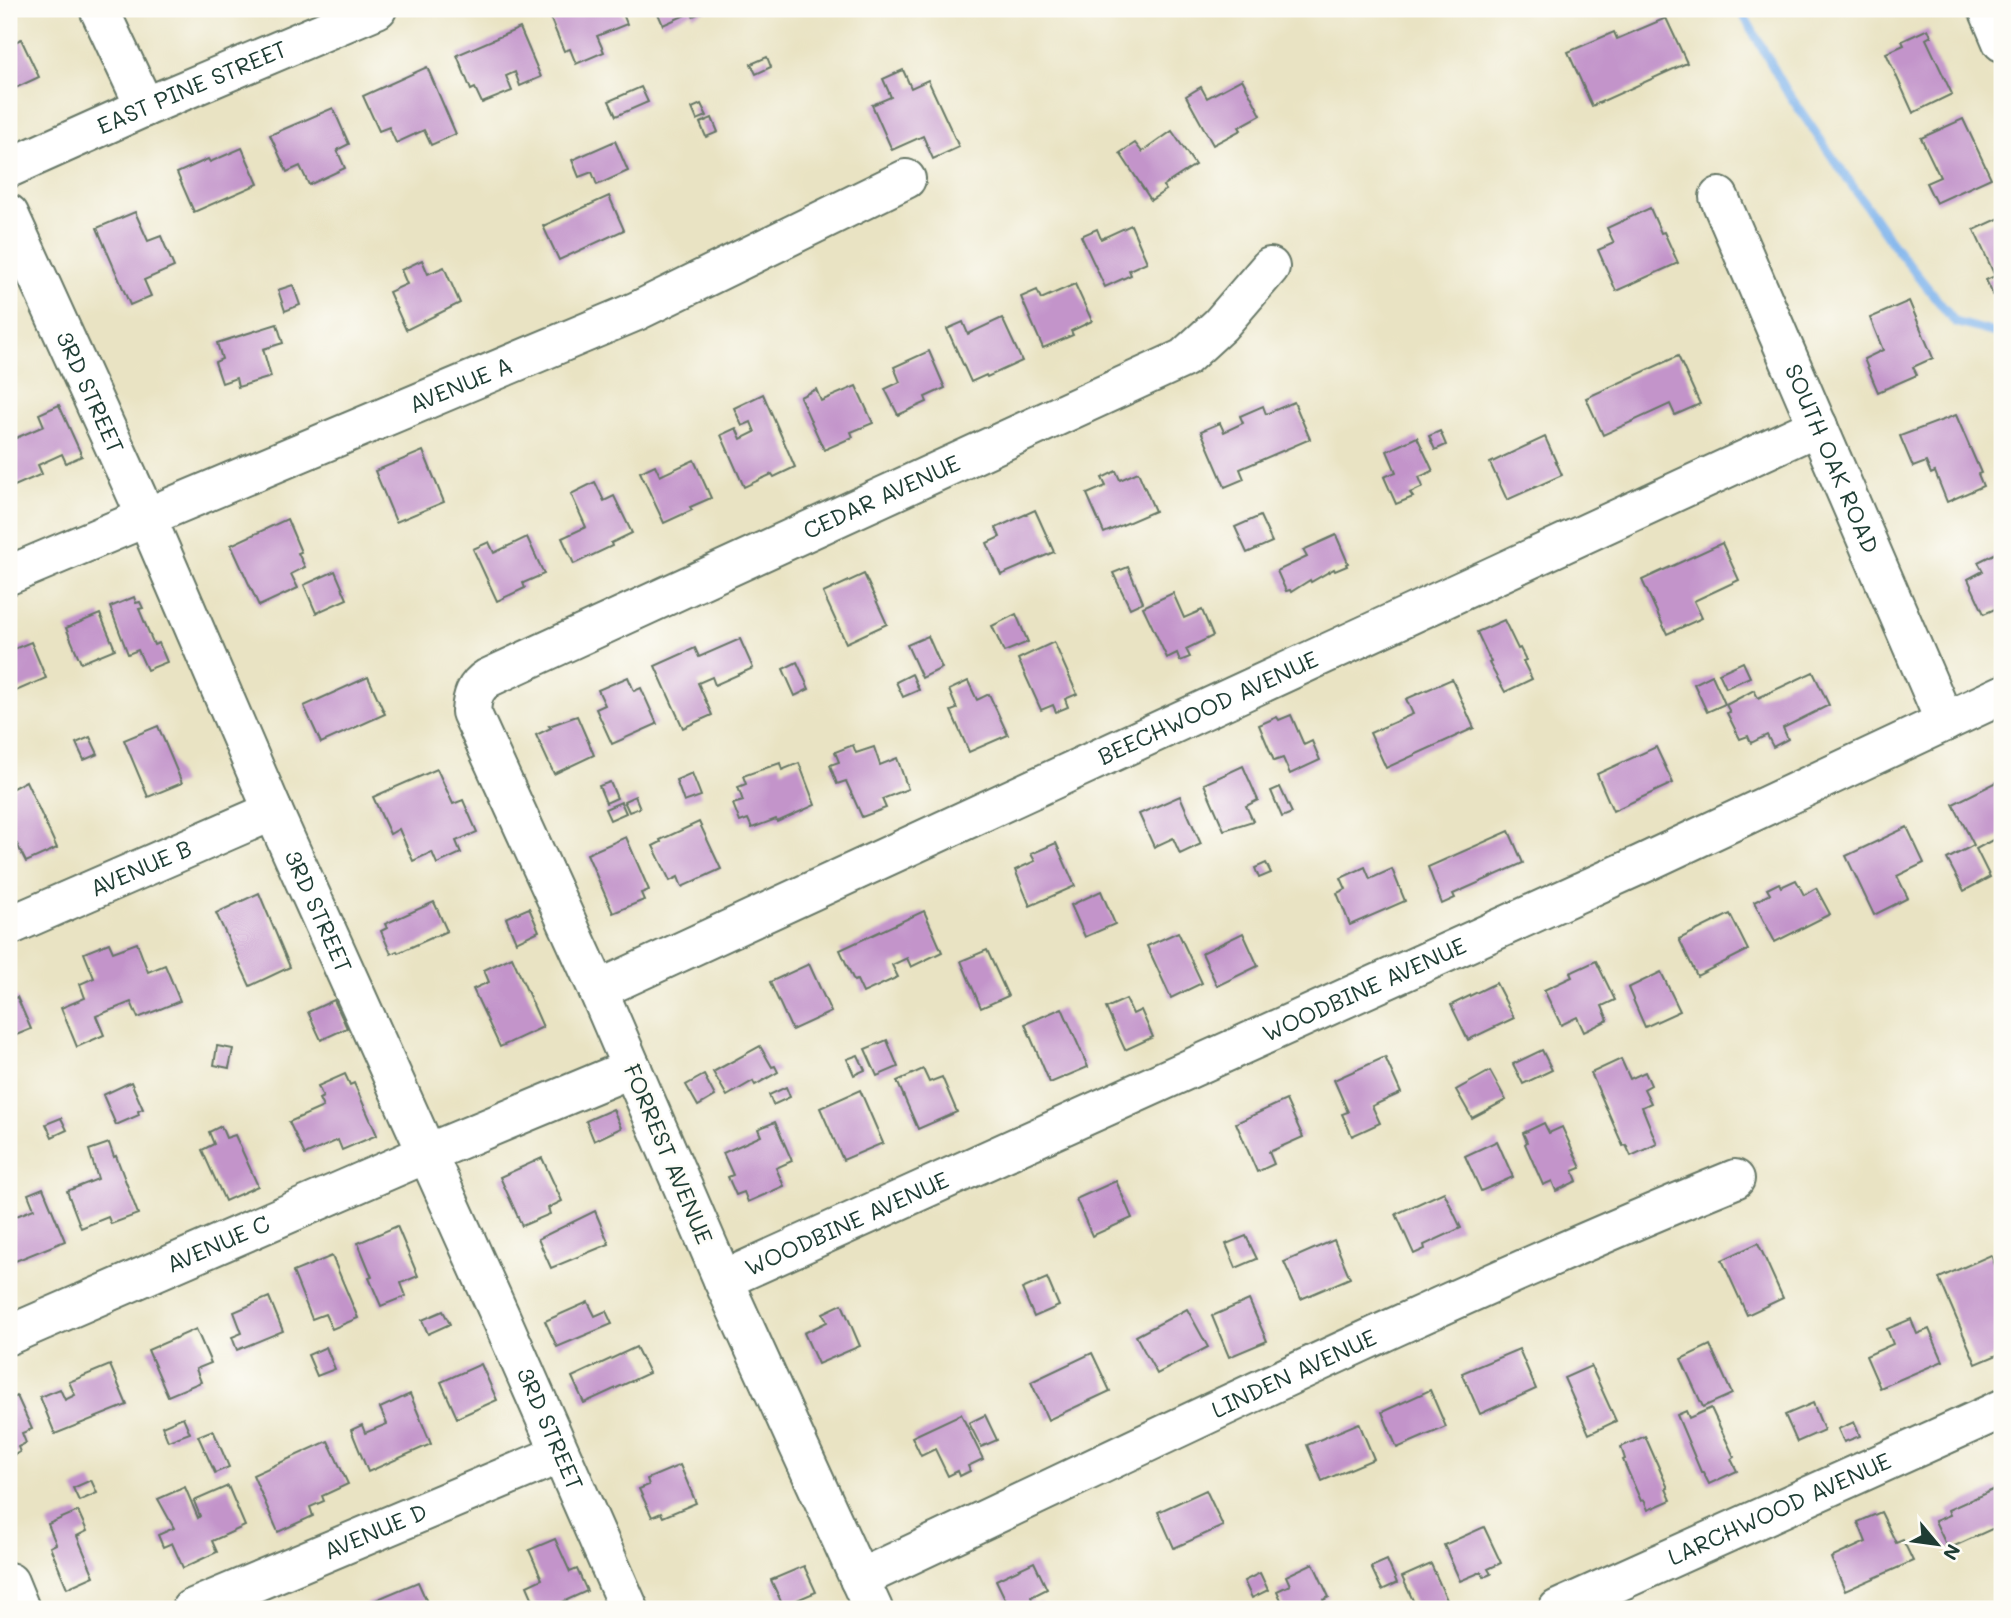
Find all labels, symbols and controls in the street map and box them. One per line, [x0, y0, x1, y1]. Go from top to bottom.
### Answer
street label: EAST PINE STREET [92, 33, 291, 141]
street label: 3RD STREET [50, 326, 132, 458]
street label: AVENUE A [404, 349, 516, 419]
street label: SOUTH OAK ROAD [1779, 359, 1887, 558]
street label: CEDAR AVENUE [798, 447, 964, 545]
street label: BEECHWOOD AVENUE [1093, 643, 1322, 771]
street label: AVENUE B [85, 832, 196, 903]
street label: 3RD STREET [279, 845, 360, 977]
street label: WOODBINE AVENUE [1257, 930, 1470, 1048]
street label: FORREST AVENUE [617, 1059, 720, 1248]
street label: WOODBINE AVENUE [740, 1164, 953, 1282]
street label: AVENUE C [161, 1208, 274, 1279]
street label: LINDEN AVENUE [1206, 1322, 1381, 1424]
street label: 3RD STREET [511, 1363, 591, 1495]
street label: LARCHWOOD AVENUE [1663, 1445, 1895, 1572]
street label: AVENUE D [319, 1496, 431, 1566]
north arrow [1902, 1510, 1972, 1580]
text: N [1938, 1540, 1967, 1565]

